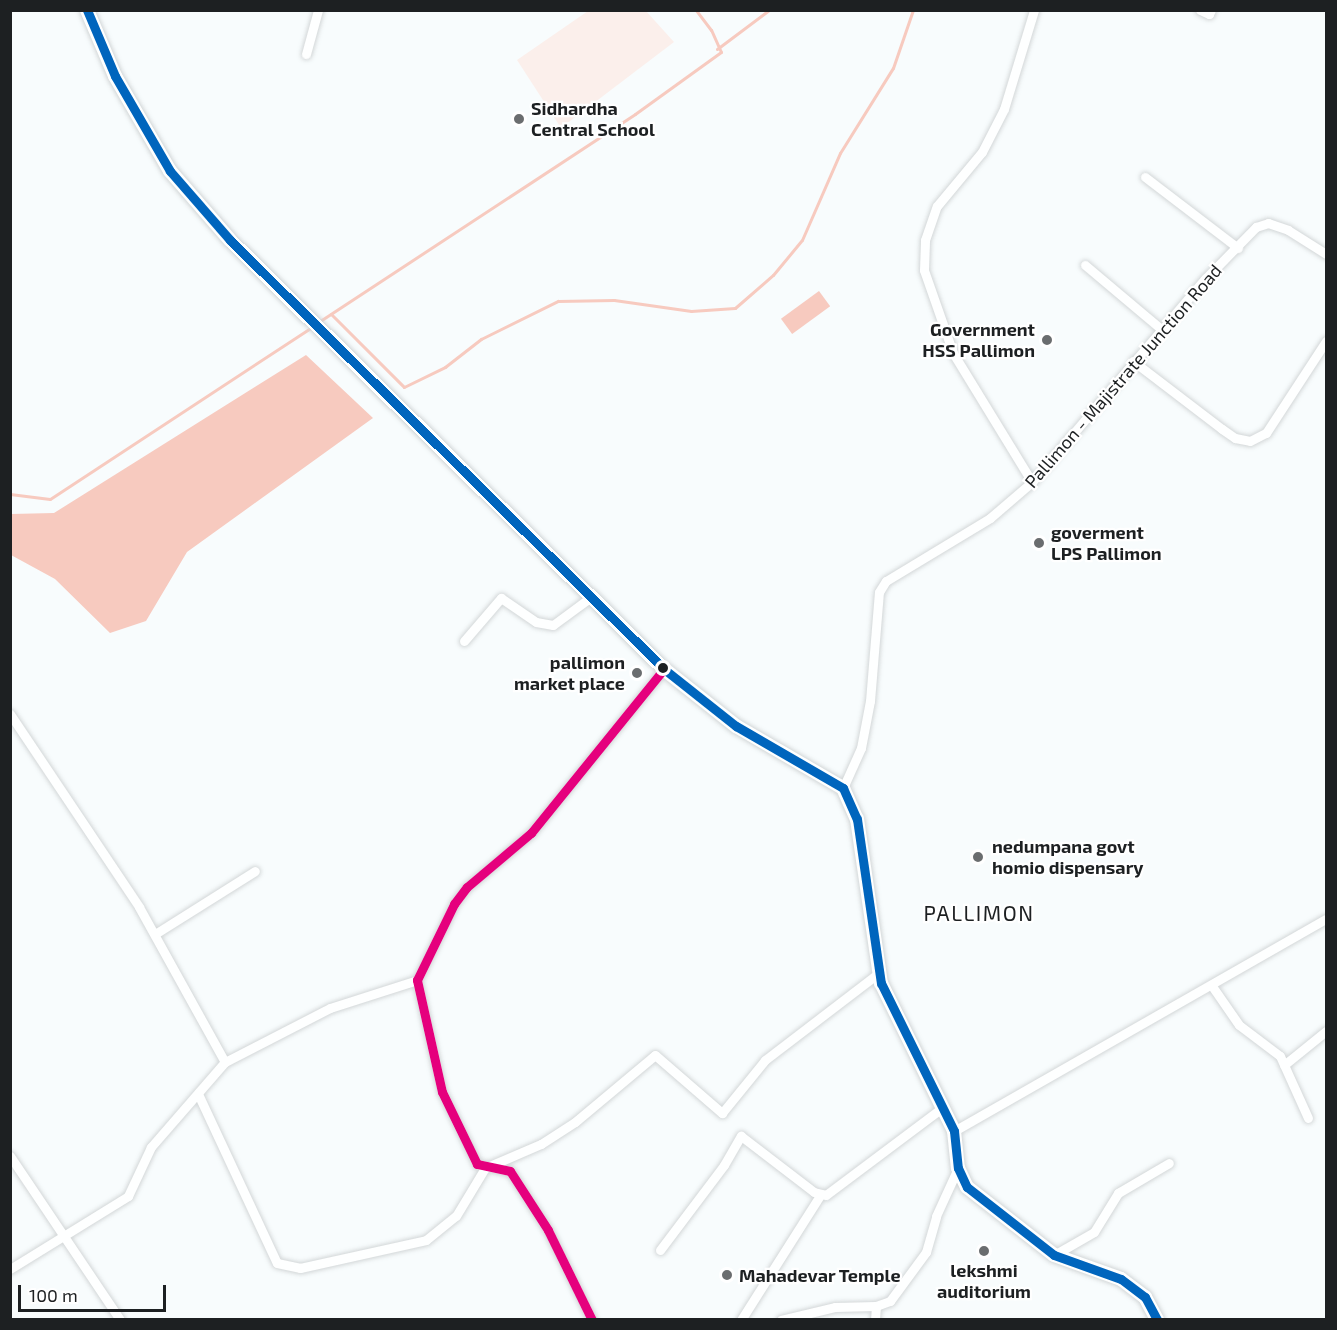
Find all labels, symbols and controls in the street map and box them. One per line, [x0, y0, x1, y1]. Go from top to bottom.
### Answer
place label: Sidhardha Central School [531, 98, 655, 140]
marker: Sidhardha Central School [512, 112, 526, 126]
street label: Pallimon - Majistrate Junction Road [1020, 260, 1226, 492]
place label: Government HSS Pallimon [922, 319, 1035, 362]
marker: Government HSS Pallimon [1040, 333, 1054, 347]
place label: goverment LPS Pallimon [1051, 522, 1162, 564]
marker: goverment LPS Pallimon [1032, 536, 1046, 550]
place label: pallimon market place [514, 652, 625, 694]
unlabelled marker [657, 662, 669, 674]
marker: pallimon market place [630, 666, 644, 680]
place label: nedumpana govt homio dispensary [992, 836, 1144, 878]
marker: nedumpana govt homio dispensary [969, 848, 987, 866]
district label: PALLIMON [923, 900, 1035, 926]
marker: lekshmi auditorium [977, 1244, 991, 1258]
place label: lekshmi auditorium [937, 1260, 1031, 1302]
place label: Mahadevar Temple [739, 1264, 901, 1286]
marker: Mahadevar Temple [720, 1268, 734, 1282]
scale bar [21, 1273, 170, 1311]
text: 100 m [29, 1284, 78, 1306]

